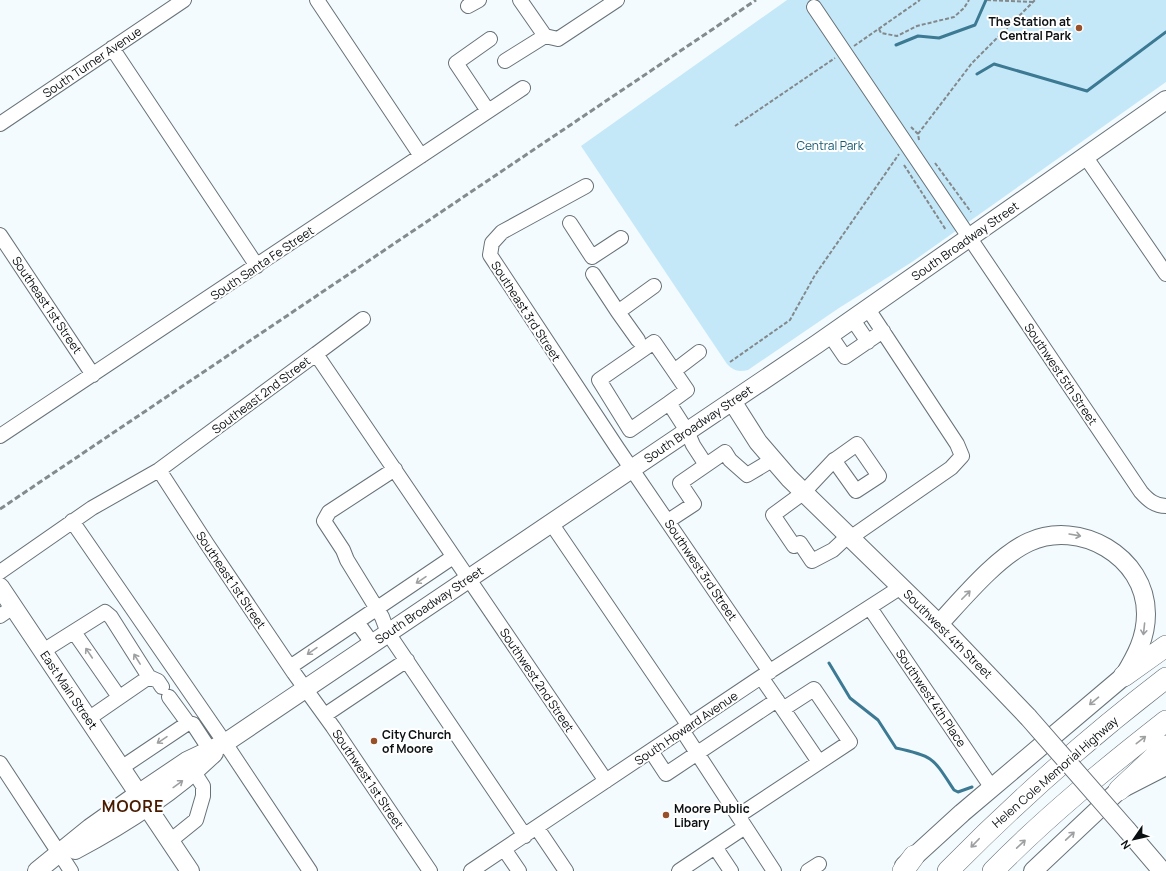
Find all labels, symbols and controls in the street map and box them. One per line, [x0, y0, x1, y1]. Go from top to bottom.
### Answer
place label: The Station at Central Park [989, 13, 1072, 44]
street label: South Turner Avenue [39, 23, 145, 101]
marker: The Station at Central Park [1074, 23, 1084, 33]
park label: Central Park [796, 137, 865, 154]
street label: South Broadway Street [908, 197, 1022, 285]
street label: South Santa Fe Street [207, 222, 317, 304]
street label: Southeast 1st Street [8, 253, 86, 357]
street label: Southeast 3rd Street [487, 258, 565, 365]
street label: Southwest 5th Street [1021, 320, 1102, 428]
street label: Southeast 2nd Street [208, 352, 314, 438]
street label: South Broadway Street [640, 381, 756, 467]
street label: Southwest 3rd Street [661, 516, 741, 624]
street label: Southeast 1st Street [192, 528, 270, 632]
one-way arrow [1068, 532, 1081, 540]
street label: South Broadway Street [371, 562, 487, 648]
one-way arrow [416, 576, 427, 584]
street label: Southwest 4th Street [900, 586, 996, 682]
one-way arrow [961, 590, 971, 600]
one-way arrow [1141, 622, 1148, 635]
street label: Southwest 2nd Street [496, 625, 578, 735]
street label: Southwest 4th Place [892, 646, 970, 750]
street label: East Main Street [36, 647, 102, 733]
one-way arrow [307, 647, 318, 656]
one-way arrow [85, 648, 93, 659]
one-way arrow [133, 653, 141, 665]
street label: South Howard Avenue [631, 687, 741, 769]
one-way arrow [1089, 696, 1099, 705]
street label: Helen Cole Memorial Highway [988, 712, 1122, 832]
street label: Southwest 1st Street [328, 726, 408, 832]
place label: City Church of Moore [382, 726, 451, 757]
one-way arrow [1136, 735, 1147, 744]
marker: City Church of Moore [369, 736, 379, 746]
one-way arrow [156, 737, 168, 745]
one-way arrow [173, 779, 184, 788]
district label: MOORE [102, 795, 164, 817]
place label: Moore Public Libary [674, 800, 750, 831]
marker: Moore Public Libary [661, 810, 671, 820]
north arrow [1114, 819, 1154, 859]
one-way arrow [1065, 831, 1075, 840]
text: N [1117, 837, 1134, 852]
one-way arrow [970, 839, 980, 848]
one-way arrow [1016, 839, 1026, 849]

